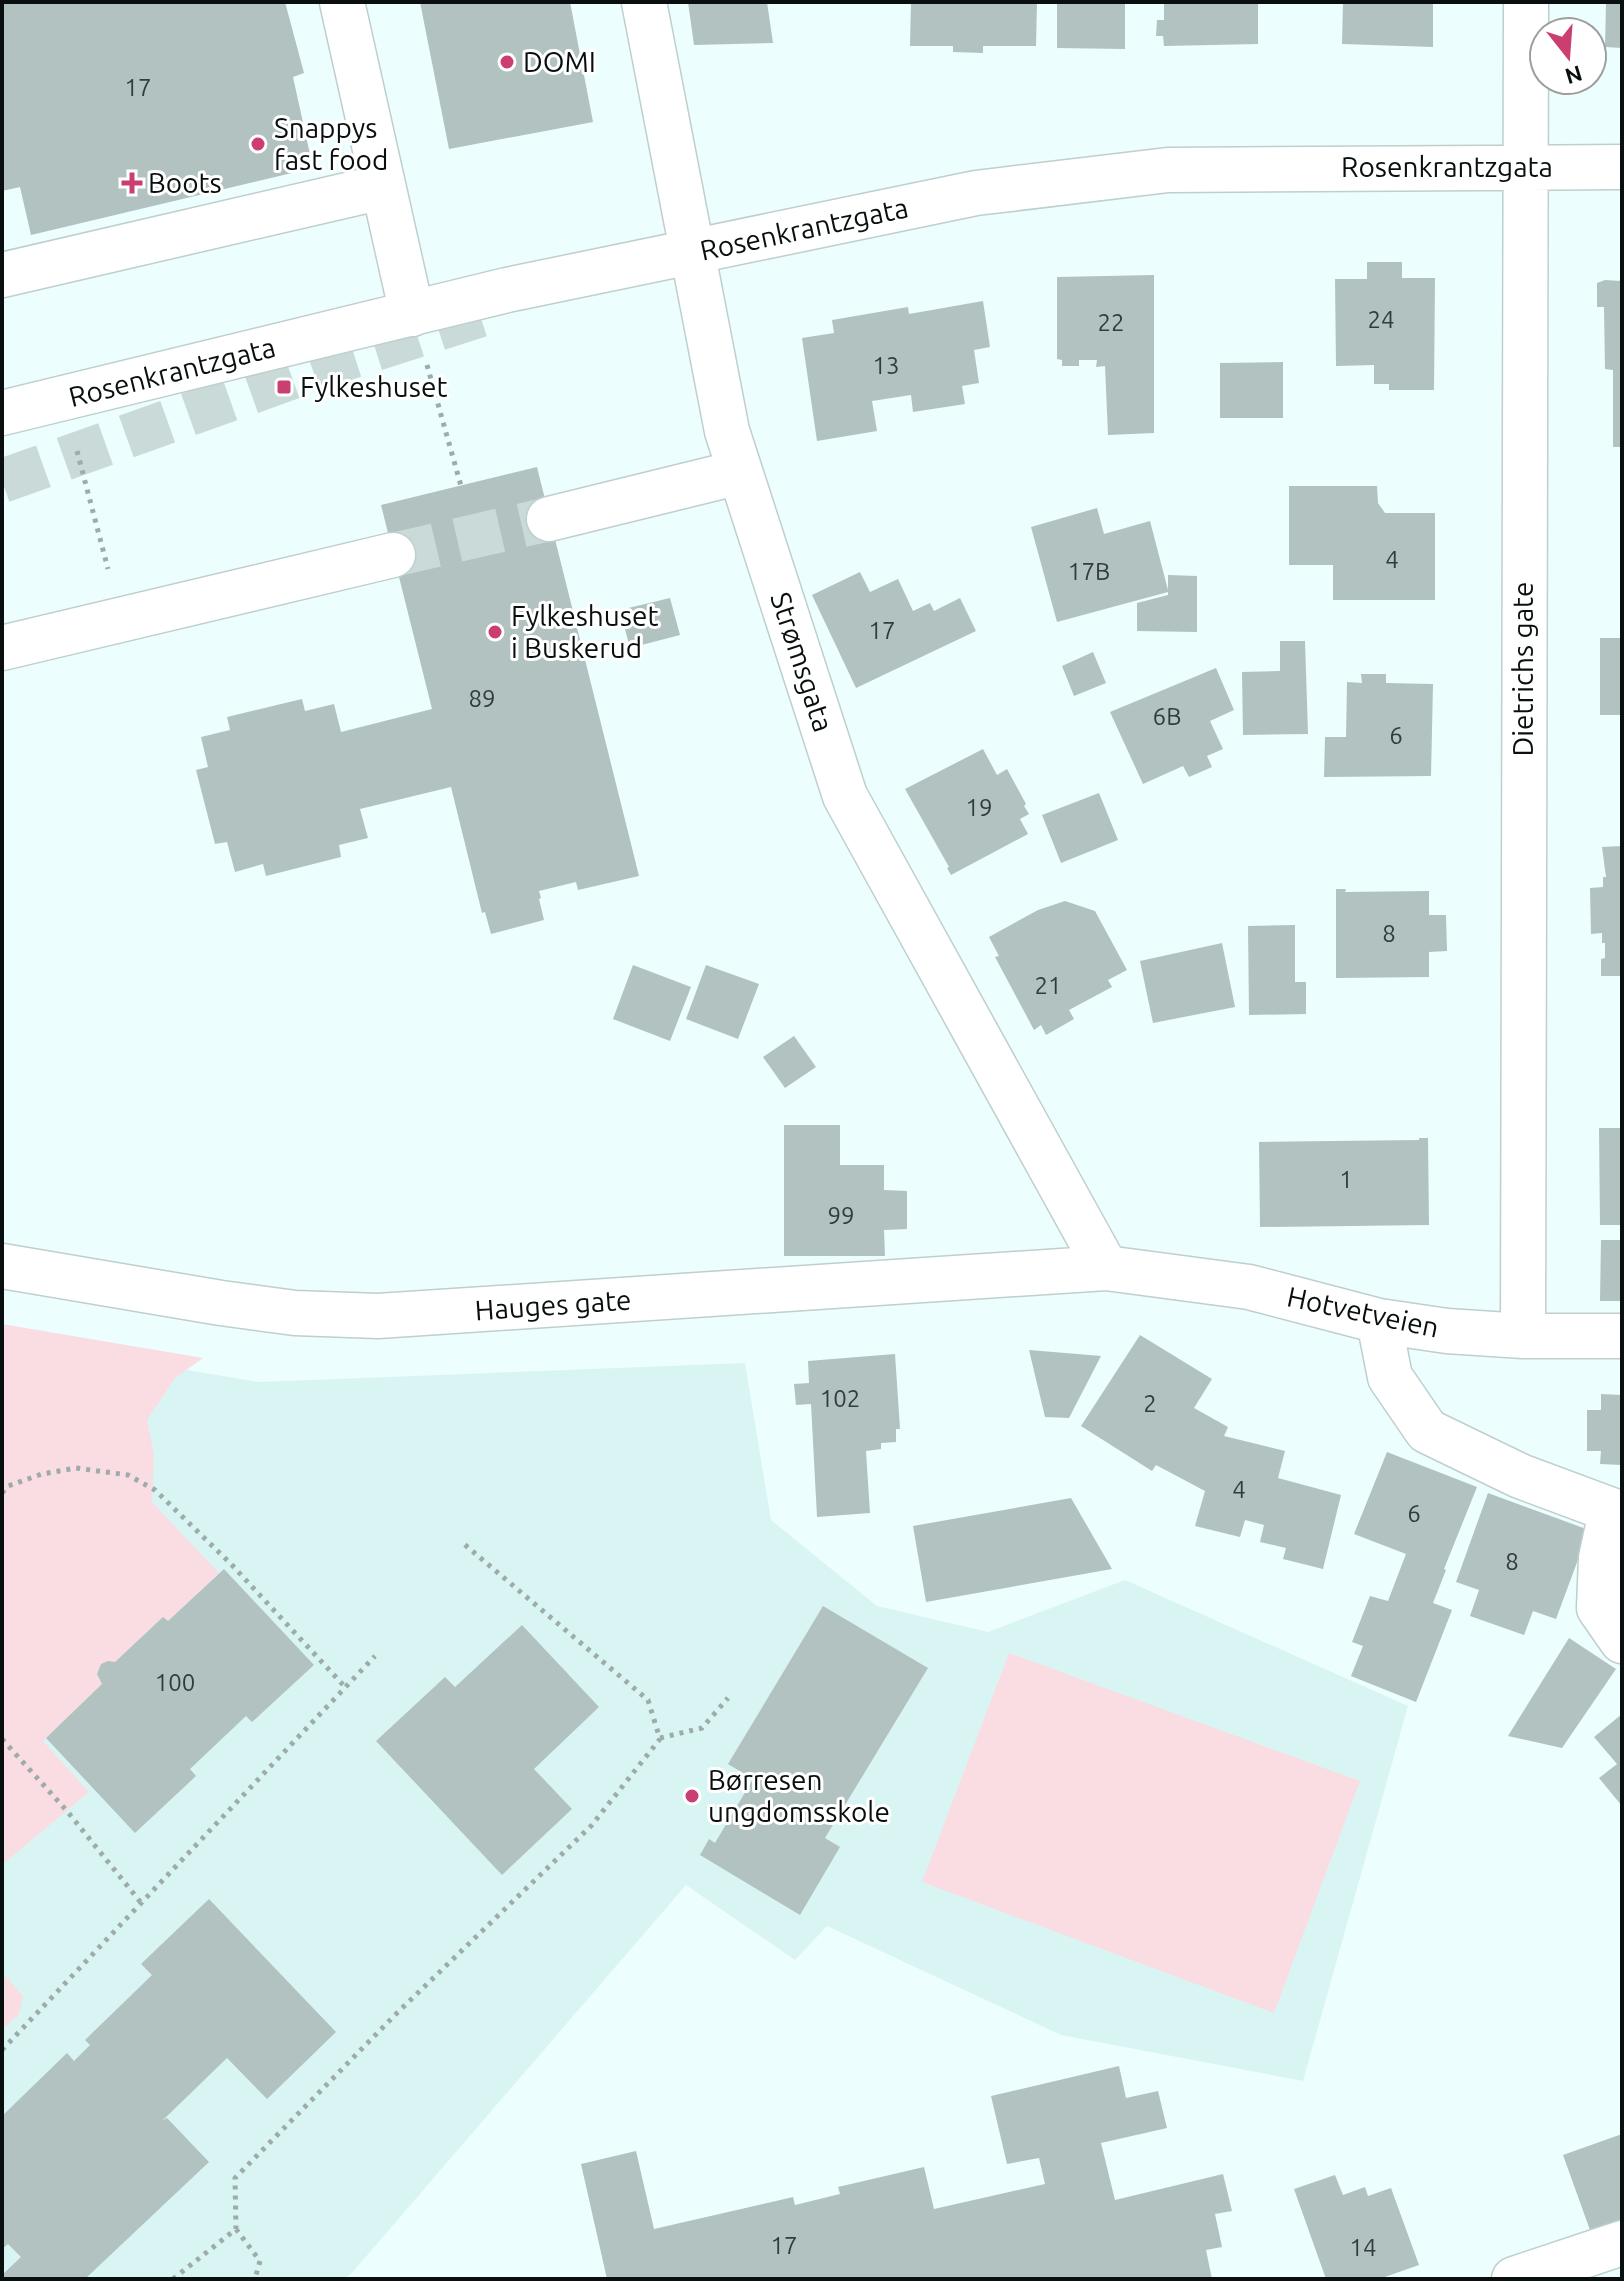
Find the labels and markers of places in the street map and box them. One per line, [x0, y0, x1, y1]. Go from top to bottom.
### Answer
place label: DOMI [523, 46, 596, 77]
marker: DOMI [498, 53, 516, 71]
place label: Snappys fast food [274, 112, 388, 175]
marker: Snappys fast food [249, 135, 267, 153]
place label: Boots [148, 167, 222, 198]
marker: Boots [123, 174, 141, 192]
place label: Fylkeshuset [300, 371, 447, 402]
marker: Fylkeshuset [275, 378, 293, 396]
place label: Fylkeshuset i Buskerud [511, 600, 658, 663]
marker: Fylkeshuset i Buskerud [486, 623, 504, 641]
place label: Børresen ungdomsskole [708, 1764, 890, 1827]
marker: Børresen ungdomsskole [683, 1787, 701, 1805]

